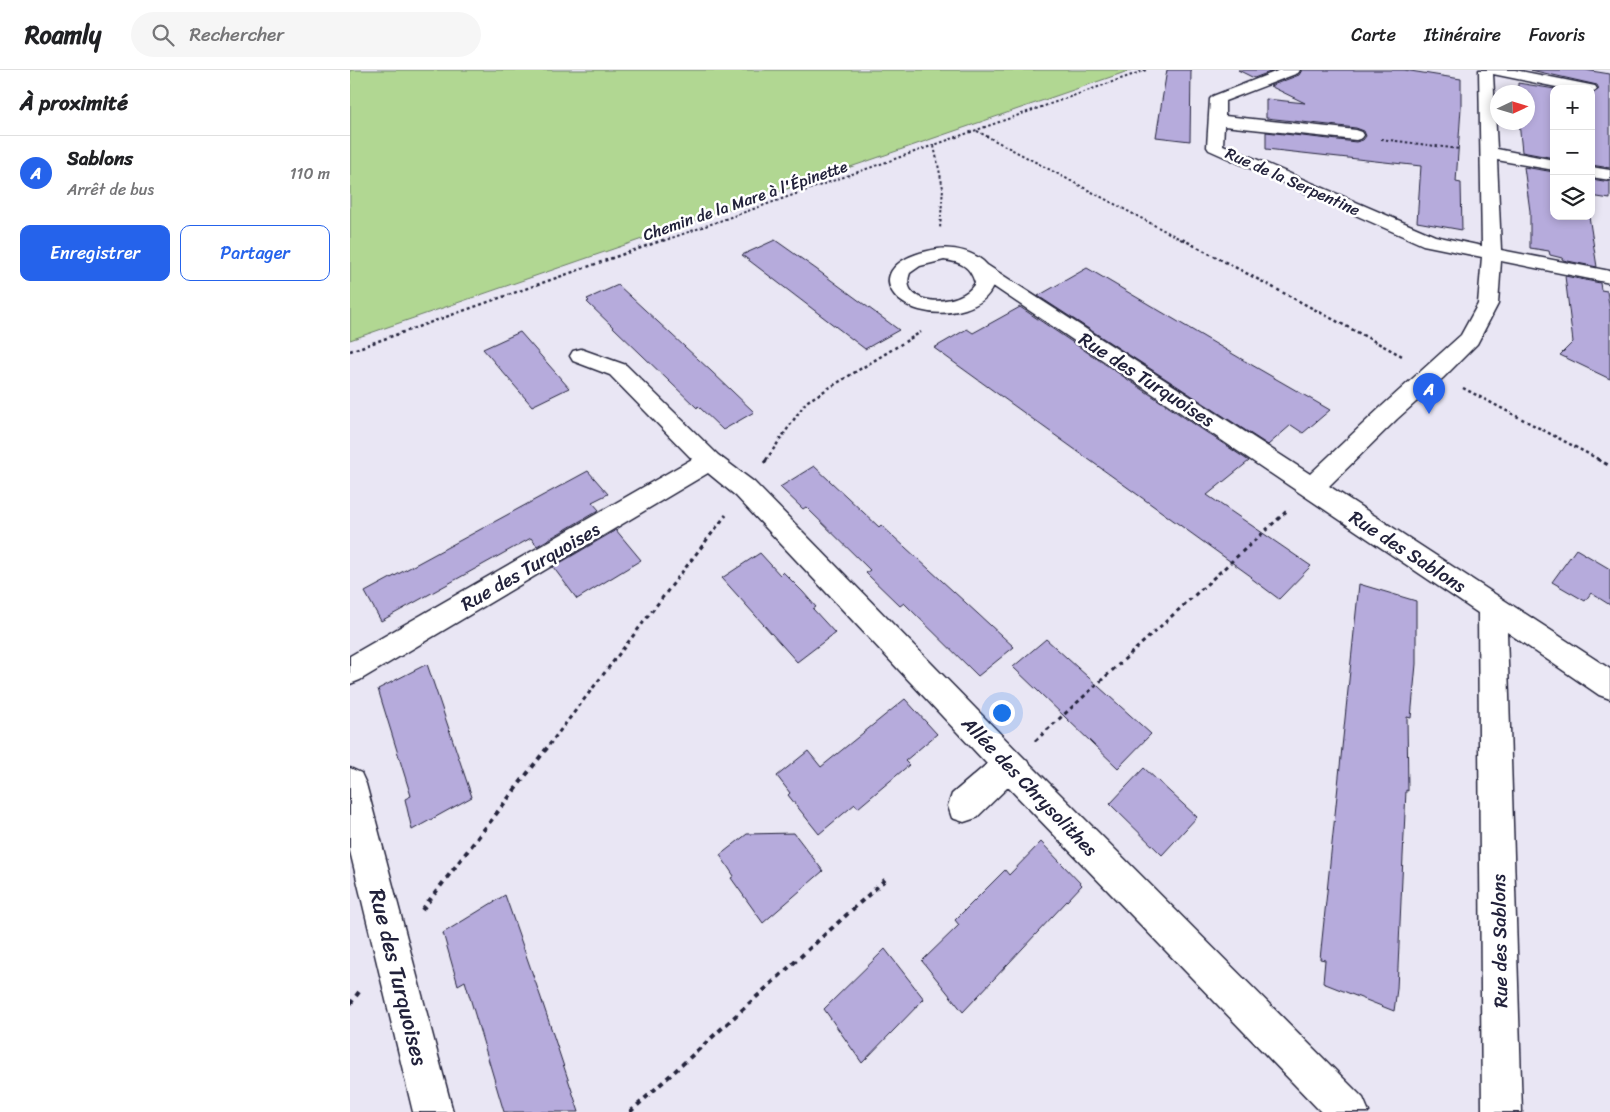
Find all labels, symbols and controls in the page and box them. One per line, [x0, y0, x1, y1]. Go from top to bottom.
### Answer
search box [131, 12, 481, 57]
text: Roamly [25, 14, 101, 56]
text: Rechercher [189, 18, 284, 51]
text: Carte [1351, 19, 1396, 51]
text: Itinéraire [1424, 19, 1501, 51]
text: Favoris [1529, 19, 1585, 51]
icon: search [149, 21, 177, 49]
text: À proximité [20, 84, 128, 122]
north arrow [1490, 85, 1535, 130]
map controls [1550, 85, 1595, 220]
button: + [1550, 85, 1595, 130]
button: − [1550, 130, 1595, 175]
street label: Rue de la Serpentine [1221, 139, 1365, 224]
text: Sablons [67, 142, 133, 175]
street label: Chemin de la Mare à l'Épinette [639, 152, 852, 249]
text: A [31, 159, 41, 188]
text: 110 m [290, 159, 330, 188]
text: Arrêt de bus [67, 175, 154, 204]
button: layers [1550, 175, 1595, 220]
button: Enregistrer [20, 225, 170, 281]
button: Partager [180, 225, 330, 281]
street label: Rue des Turquoises [1072, 323, 1222, 436]
pin: A [1413, 373, 1445, 414]
street label: Rue des Sablons [1343, 501, 1473, 602]
street label: Rue des Turquoises [454, 513, 606, 620]
your location [989, 700, 1015, 726]
street label: Allée des Chrysolithes [953, 708, 1106, 864]
street label: Rue des Sablons [1482, 874, 1517, 1008]
street label: Rue des Turquoises [358, 884, 439, 1070]

